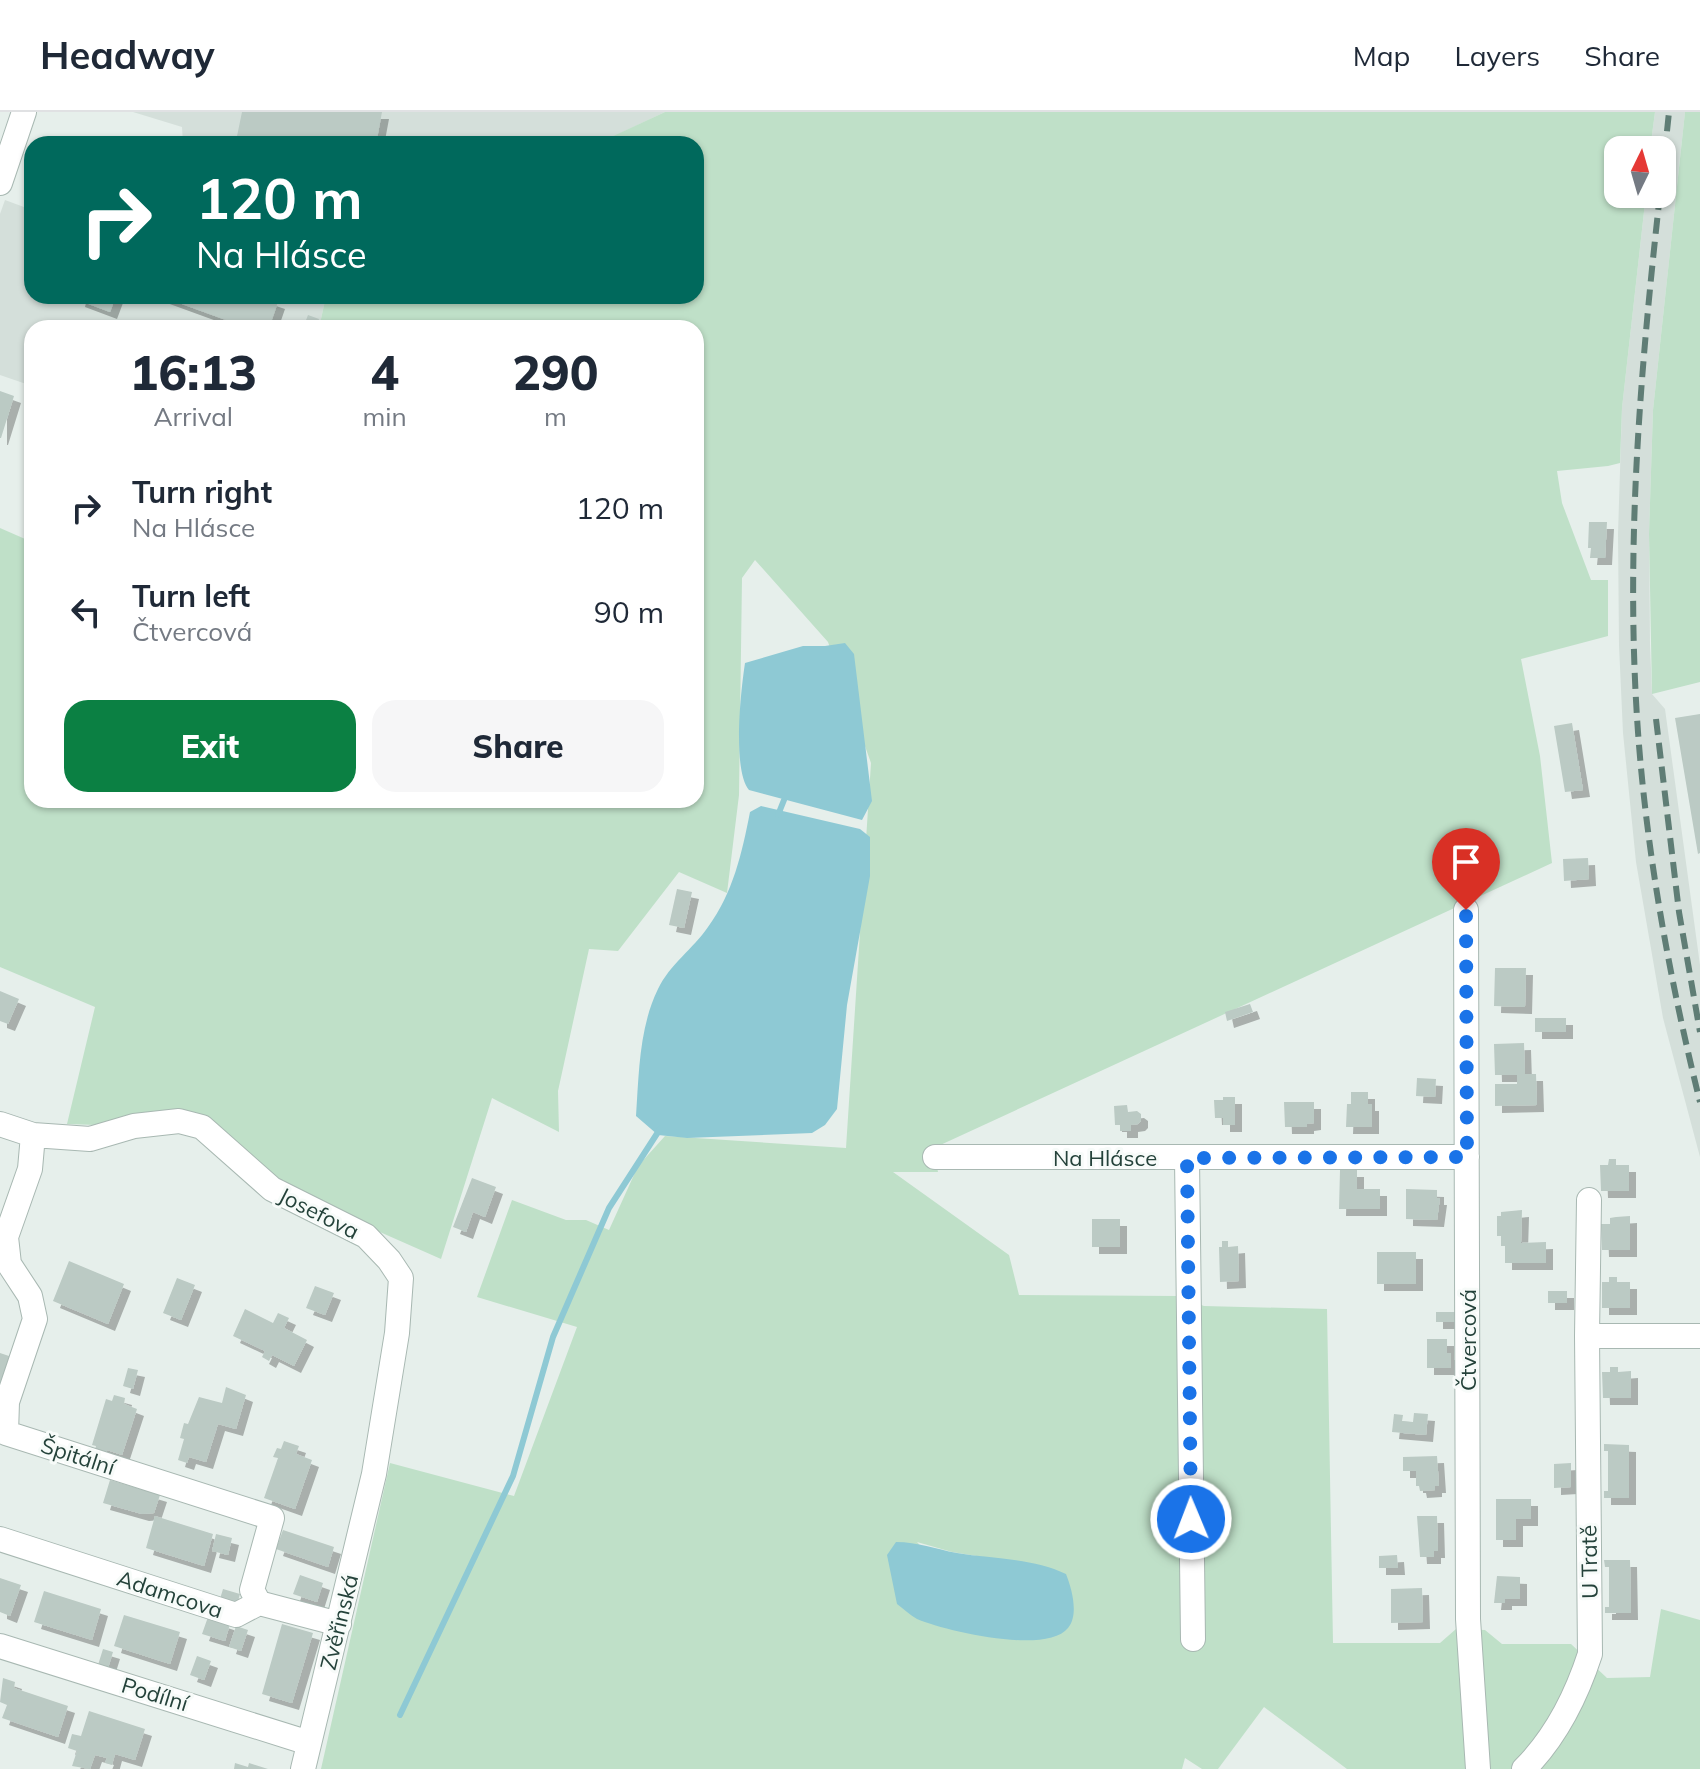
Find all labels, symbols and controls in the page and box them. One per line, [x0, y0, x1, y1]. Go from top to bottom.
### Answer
text: Headway [40, 31, 215, 79]
text: Map [1353, 38, 1410, 73]
text: Layers [1454, 38, 1540, 73]
text: Share [1584, 38, 1660, 73]
north arrow [1604, 136, 1676, 208]
map controls [1604, 136, 1676, 208]
text: 120 m [196, 163, 363, 233]
icon: right [64, 168, 168, 272]
text: Na Hlásce [196, 232, 367, 277]
text: 16:13 [129, 342, 257, 402]
text: 4 [370, 342, 399, 402]
text: 290 [512, 342, 599, 402]
text: Arrival [153, 400, 233, 433]
text: min [363, 400, 407, 433]
text: m [544, 400, 567, 433]
text: Turn right [132, 473, 272, 511]
icon: right [64, 486, 108, 530]
text: 120 m [576, 489, 664, 527]
text: Na Hlásce [132, 511, 255, 544]
text: Turn left [132, 577, 250, 615]
icon: left [64, 590, 108, 634]
text: 90 m [594, 593, 664, 631]
text: Čtvercová [132, 615, 252, 648]
button: Exit [64, 700, 356, 792]
button: Share [372, 700, 664, 792]
pin [1432, 828, 1500, 910]
icon: arrive [1444, 840, 1488, 884]
street label: Na Hlásce [1053, 1144, 1157, 1172]
street label: Josefova [274, 1181, 364, 1245]
street label: Čtvercová [1454, 1289, 1482, 1391]
street label: Špitální [37, 1431, 120, 1482]
position arrow [1149, 1477, 1233, 1561]
street label: U Tratě [1574, 1525, 1604, 1599]
street label: Adamcova [114, 1564, 226, 1624]
street label: Zvěřinská [314, 1571, 364, 1673]
street label: Podílní [118, 1671, 193, 1718]

